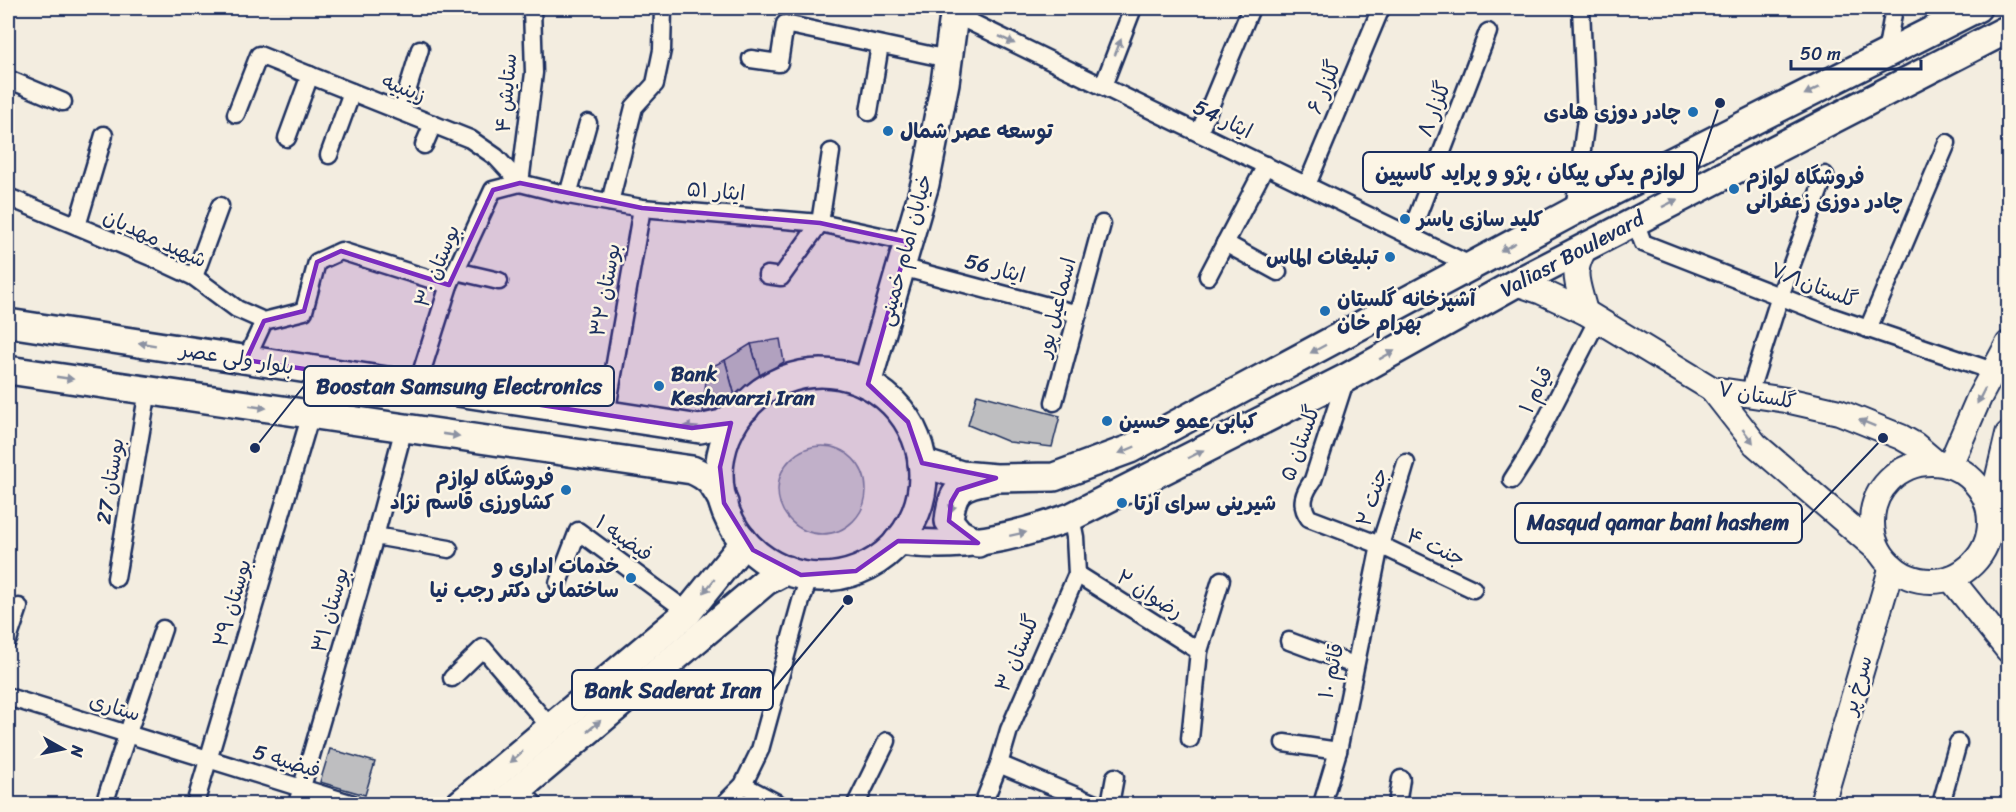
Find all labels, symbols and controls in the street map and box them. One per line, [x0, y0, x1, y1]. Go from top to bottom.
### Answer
scale bar [1791, 33, 1922, 71]
one-way arrow [999, 35, 1016, 44]
one-way arrow [1113, 38, 1123, 56]
text: 50 m [1800, 38, 1841, 70]
street label: ستایش ۴ [484, 52, 528, 134]
street label: گلزار ۶ [1296, 54, 1352, 120]
street label: زینبیه [376, 62, 432, 114]
street label: گلزار ۸ [1406, 75, 1462, 143]
one-way arrow [1804, 86, 1821, 95]
street label: ایثار 54 [1186, 88, 1260, 150]
place label: چادر دوزی هادی [1544, 93, 1681, 131]
marker: چادر دوزی هادی [1686, 105, 1700, 119]
place label: توسعه عصر شمال [900, 112, 1054, 150]
marker: توسعه عصر شمال [881, 124, 895, 138]
callout: لوازم یدکی پیکان ، پژو و پراید کاسپین [1363, 152, 1697, 192]
text: لوازم یدکی پیکان ، پژو و پراید کاسپین [1375, 153, 1685, 192]
place label: فروشگاه لوازم چادر دوزی زعفرانی [1746, 158, 1903, 220]
street label: ایثار ۵۱ [685, 170, 747, 212]
street label: خیابان امام خمینی [866, 170, 944, 330]
marker: فروشگاه لوازم چادر دوزی زعفرانی [1727, 182, 1741, 196]
street label: شهید مهدیان [97, 197, 213, 279]
one-way arrow [1662, 198, 1679, 208]
street label: Valiasr Boulevard [1493, 199, 1653, 308]
place label: کلید سازی یاسر [1415, 200, 1544, 238]
marker: کلید سازی یاسر [1398, 212, 1412, 226]
street label: بوستان ۳۰ [403, 219, 471, 313]
place label: تبلیغات الماس [1266, 238, 1379, 276]
street label: بوستان ۳۲ [578, 240, 632, 340]
street label: ایثار 56 [960, 242, 1030, 294]
one-way arrow [1499, 242, 1516, 252]
marker: تبلیغات الماس [1383, 250, 1397, 264]
street label: گلستان۷/۱ [1764, 251, 1864, 319]
street label: اسماعیل پور [1024, 253, 1088, 363]
place label: آشپزخانه گلستان بهرام خان [1337, 280, 1477, 342]
marker: آشپزخانه گلستان بهرام خان [1318, 304, 1332, 318]
street label: بلوار ولی عصر [175, 330, 297, 386]
one-way arrow [137, 340, 156, 349]
one-way arrow [1309, 344, 1326, 354]
one-way arrow [1379, 350, 1396, 360]
place label: Bank Keshavarzi Iran [670, 355, 815, 417]
street label: قیام ۱ [1508, 360, 1564, 420]
callout: Boostan Samsung Electronics [304, 366, 614, 406]
text: Boostan Samsung Electronics [316, 367, 603, 406]
street label: گلستان ۷ [1715, 369, 1799, 421]
one-way arrow [56, 374, 75, 383]
marker: Bank Keshavarzi Iran [652, 379, 666, 393]
one-way arrow [1976, 387, 1985, 404]
street label: گلستان ۵ [1269, 400, 1331, 486]
one-way arrow [249, 402, 268, 411]
place label: کبابی عمو حسین [1119, 402, 1258, 440]
marker: کبابی عمو حسین [1100, 414, 1114, 428]
one-way arrow [1857, 418, 1875, 428]
one-way arrow [683, 422, 702, 432]
one-way arrow [1742, 428, 1754, 443]
one-way arrow [442, 430, 461, 439]
street label: بوستان 27 [84, 435, 136, 527]
one-way arrow [1117, 445, 1135, 455]
one-way arrow [1187, 449, 1204, 459]
place label: فروشگاه لوازم کشاورزی قاسم نژاد [390, 459, 555, 521]
street label: جنت ۲ [1345, 462, 1399, 532]
marker: فروشگاه لوازم کشاورزی قاسم نژاد [559, 483, 573, 497]
place label: شیرینی سرای آرتا [1134, 484, 1276, 522]
one-way arrow [948, 495, 957, 513]
marker: شیرینی سرای آرتا [1115, 496, 1129, 510]
callout: Masqud qamar bani hashem [1515, 503, 1802, 543]
text: Masqud qamar bani hashem [1526, 503, 1789, 542]
street label: فیضیه ۱ [587, 504, 661, 572]
street label: جنت ۴ [1400, 517, 1472, 577]
one-way arrow [1009, 529, 1028, 538]
place label: خدمات اداری و ساختمانی دکتر رجب نیا [430, 547, 619, 609]
street label: بوستان ۲۹ [201, 554, 263, 652]
street label: رضوان ۲ [1109, 558, 1191, 630]
street label: بوستان ۳۱ [300, 563, 360, 657]
marker: خدمات اداری و ساختمانی دکتر رجب نیا [624, 571, 638, 585]
one-way arrow [703, 578, 716, 594]
street label: گلستان ۳ [984, 608, 1050, 698]
street label: قائم ۱۰ [1307, 639, 1355, 703]
street label: سرخ پر [1830, 651, 1884, 721]
callout: Bank Saderat Iran [572, 670, 773, 710]
text: Bank Saderat Iran [584, 671, 762, 710]
street label: ستاری [84, 681, 146, 733]
north arrow [33, 719, 93, 779]
one-way arrow [586, 720, 601, 733]
street label: فیضیه 5 [248, 733, 326, 789]
text: N [62, 743, 93, 760]
one-way arrow [509, 750, 524, 763]

